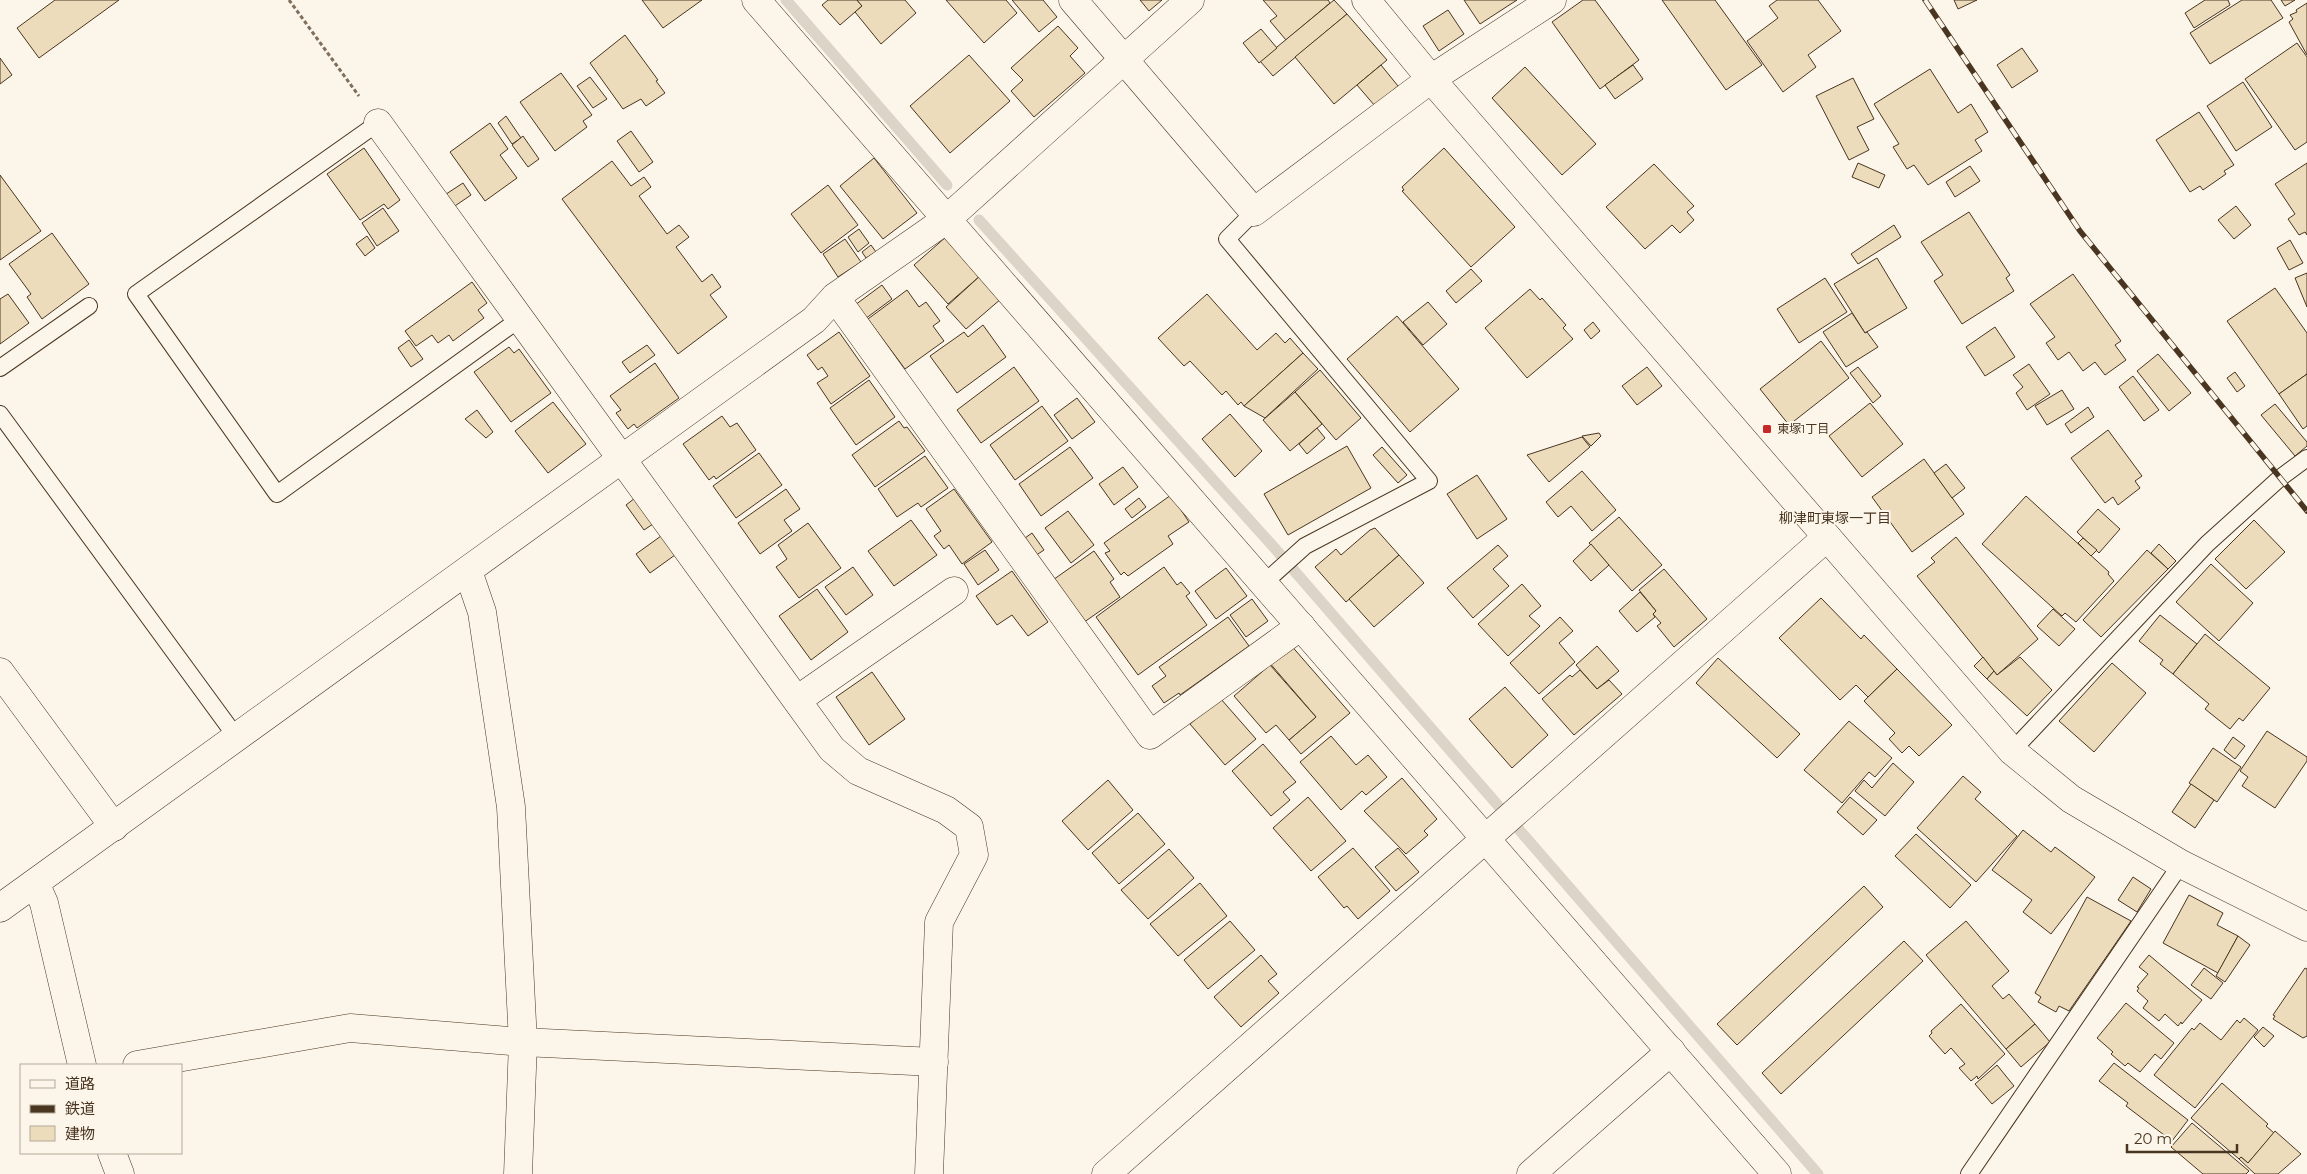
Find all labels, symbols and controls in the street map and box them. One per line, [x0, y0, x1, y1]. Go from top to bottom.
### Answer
place label: 東塚1丁目 [1777, 421, 1829, 436]
marker: 東塚1丁目 [1761, 423, 1773, 435]
district label: 柳津町東塚一丁目 [1779, 509, 1891, 527]
legend [20, 1064, 182, 1154]
text: 道路 [65, 1074, 95, 1093]
text: 鉄道 [65, 1099, 95, 1118]
scale bar [2127, 1122, 2237, 1154]
text: 建物 [65, 1124, 95, 1143]
text: 20 m [2134, 1129, 2172, 1148]

